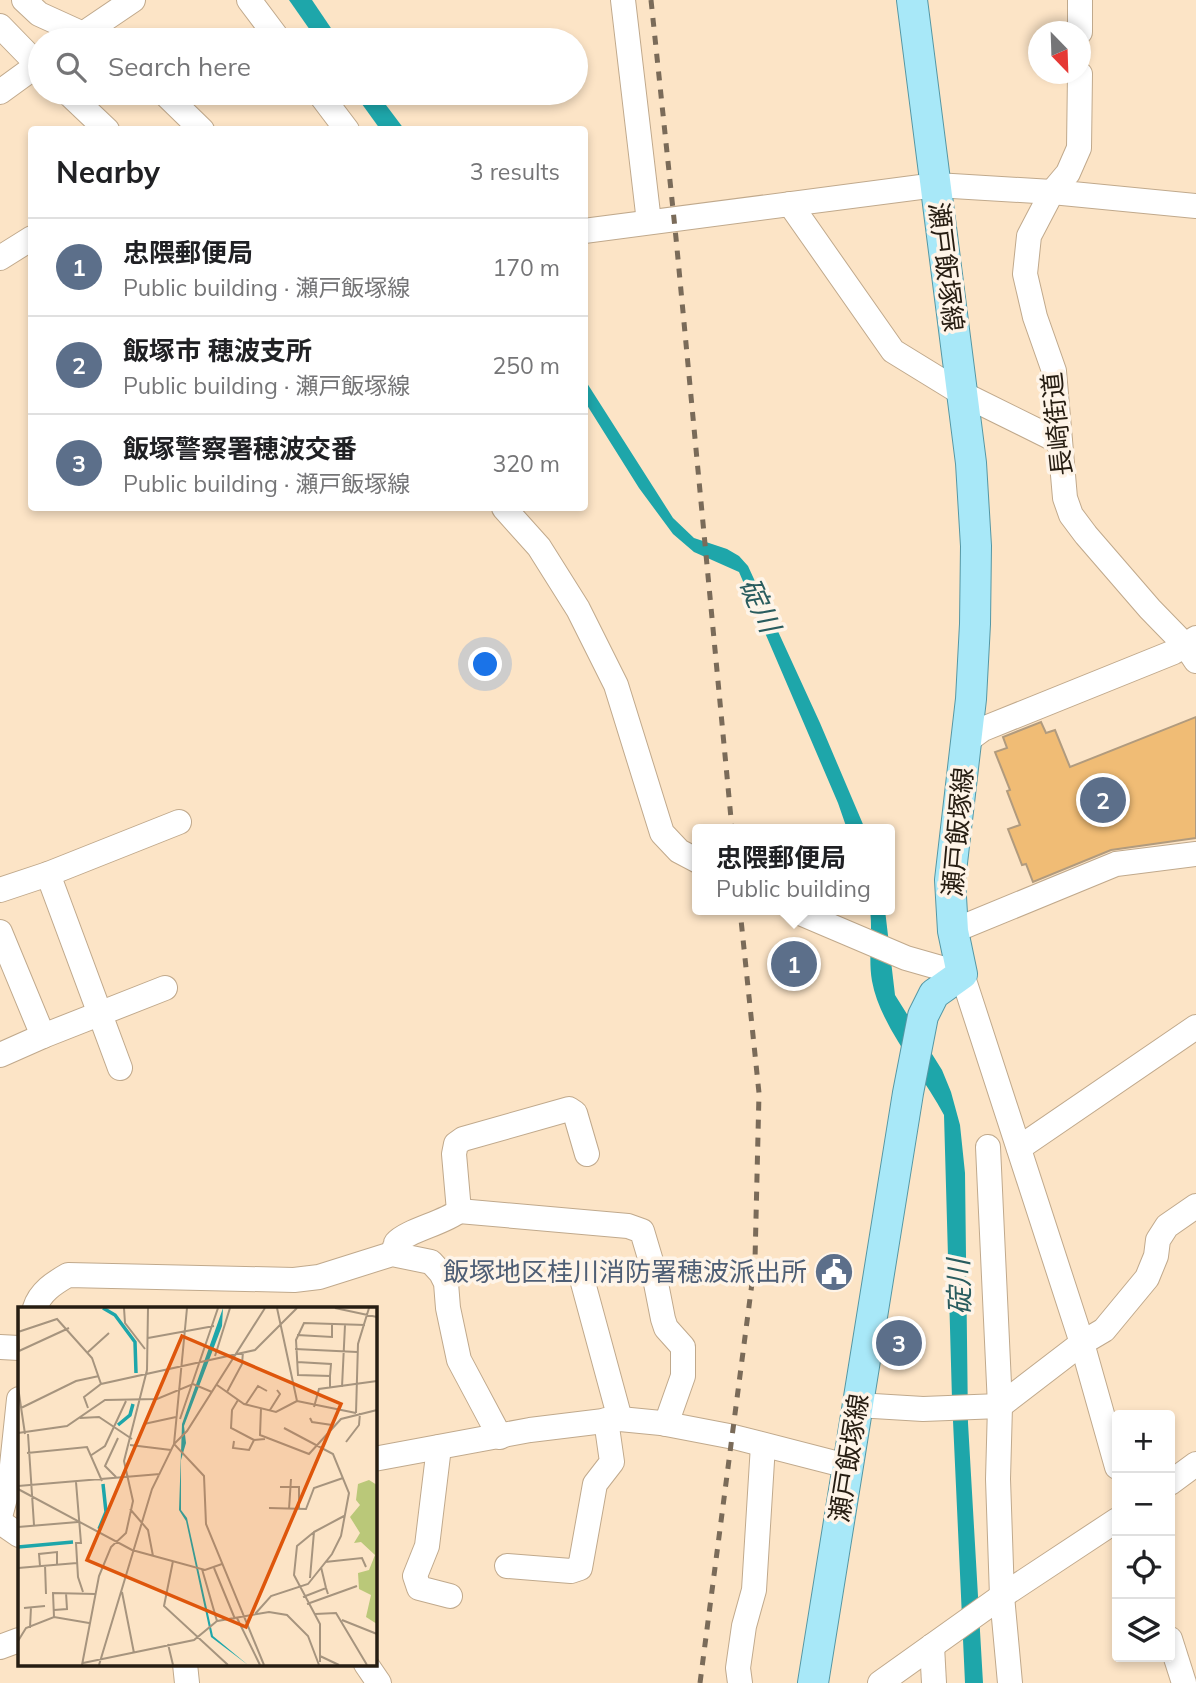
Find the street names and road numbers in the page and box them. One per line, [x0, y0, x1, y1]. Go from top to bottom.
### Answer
street label: 瀬戸飯塚線 [922, 200, 971, 333]
street label: 長崎街道 [1035, 371, 1078, 477]
street label: 瀬戸飯塚線 [935, 766, 980, 898]
street label: 瀬戸飯塚線 [822, 1391, 875, 1525]

